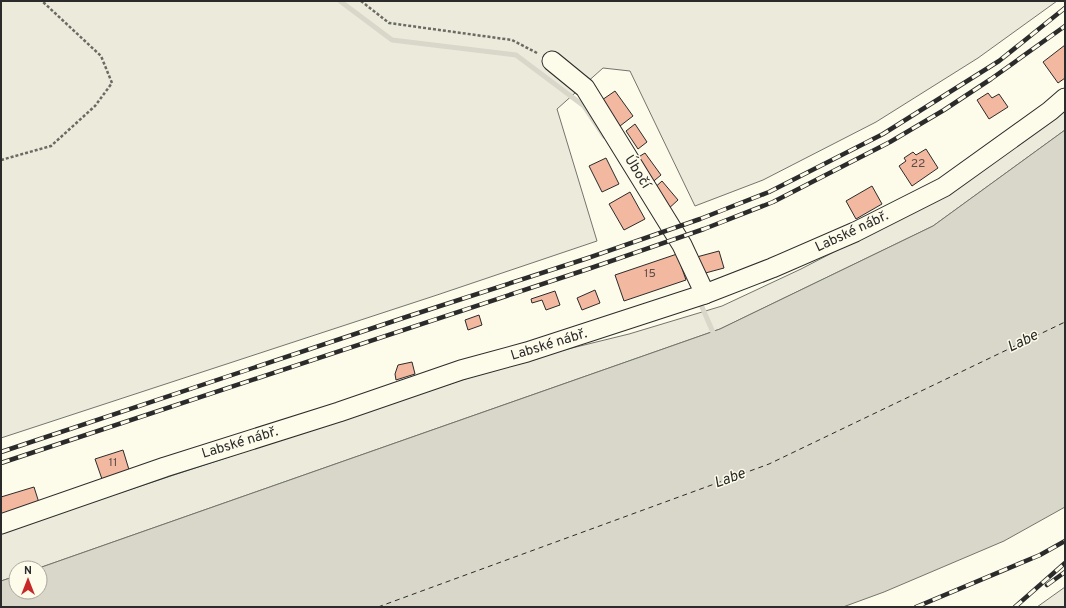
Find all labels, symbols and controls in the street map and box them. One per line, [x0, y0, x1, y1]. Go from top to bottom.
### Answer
street label: Úbočí [620, 152, 655, 193]
house number: 22 [911, 156, 925, 172]
street label: Labské nábř. [813, 208, 891, 256]
house number: 15 [644, 266, 656, 282]
street label: Labské nábř. [509, 325, 589, 365]
water label: Labe [1005, 326, 1042, 358]
street label: Labské nábř. [200, 423, 280, 463]
house number: 11 [109, 455, 117, 471]
water label: Labe [712, 465, 748, 493]
north arrow [8, 560, 48, 600]
text: N [24, 564, 32, 578]

